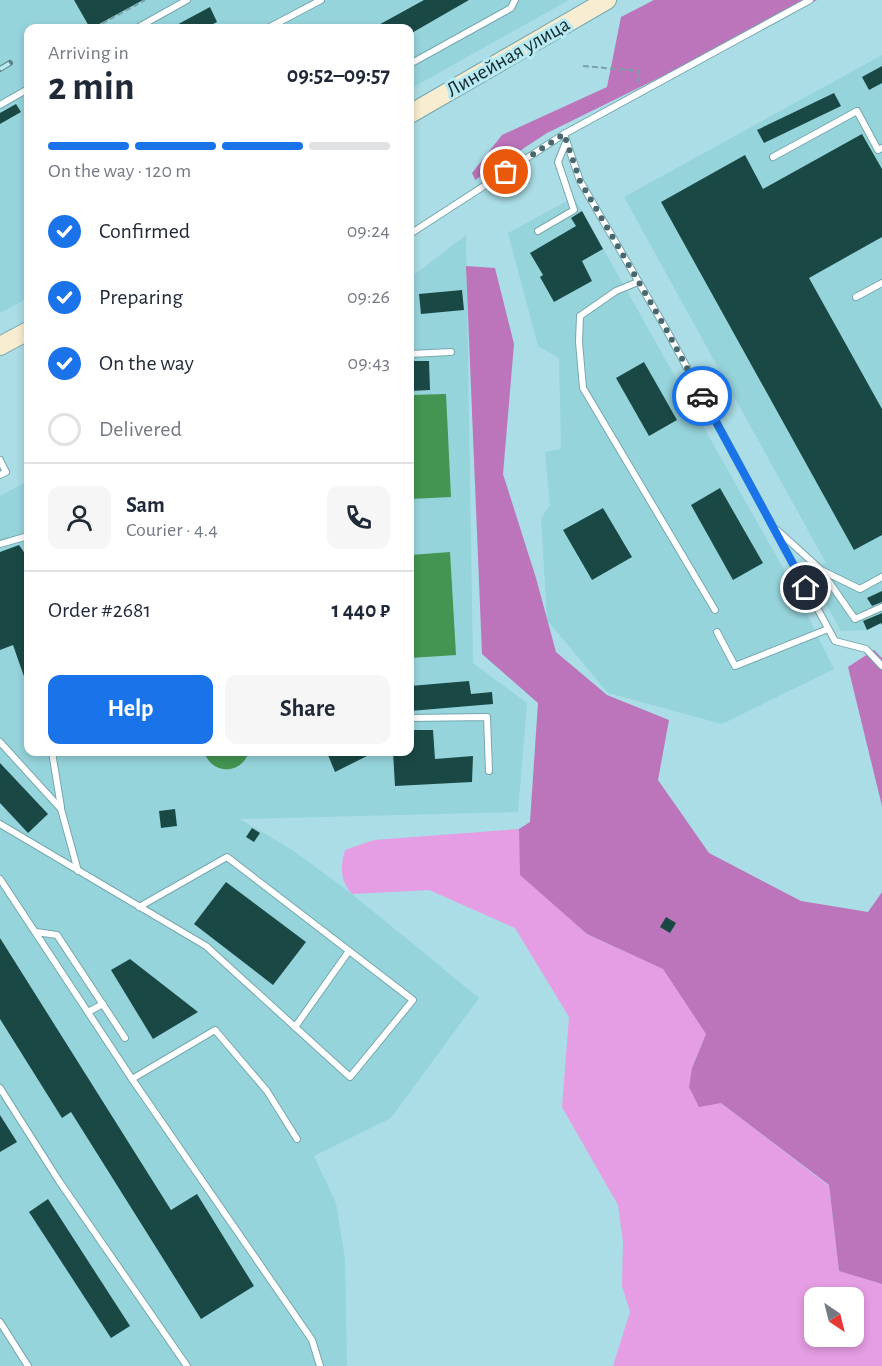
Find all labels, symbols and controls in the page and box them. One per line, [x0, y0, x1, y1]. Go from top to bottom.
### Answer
street label: Линейная улица [443, 13, 574, 101]
text: Arriving in [48, 43, 129, 63]
text: 09:52–09:57 [287, 64, 390, 86]
text: 2 min [48, 68, 135, 107]
pin [480, 146, 531, 197]
icon: bag [489, 155, 522, 188]
text: On the way · 120 m [48, 161, 191, 181]
icon: check [48, 215, 81, 248]
text: Confirmed [99, 220, 190, 242]
text: 09:24 [347, 221, 390, 241]
icon: check [48, 281, 81, 314]
text: Preparing [99, 286, 183, 308]
text: 09:26 [347, 287, 390, 307]
icon: check [48, 347, 81, 380]
text: On the way [99, 352, 194, 374]
text: 09:43 [348, 353, 390, 373]
courier [672, 366, 732, 426]
icon: car [686, 380, 719, 413]
text: Delivered [99, 418, 182, 440]
button: person [48, 486, 111, 549]
button: phone [327, 486, 390, 549]
text: Sam [126, 494, 165, 516]
text: Courier · 4.4 [126, 520, 218, 540]
pin [780, 562, 831, 613]
icon: home [789, 571, 822, 604]
text: Order #2681 [48, 599, 151, 621]
text: 1 440 ₽ [332, 599, 390, 621]
button: Help [48, 675, 213, 744]
button: Share [225, 675, 390, 744]
north arrow [804, 1287, 864, 1347]
map controls [804, 1287, 864, 1347]

